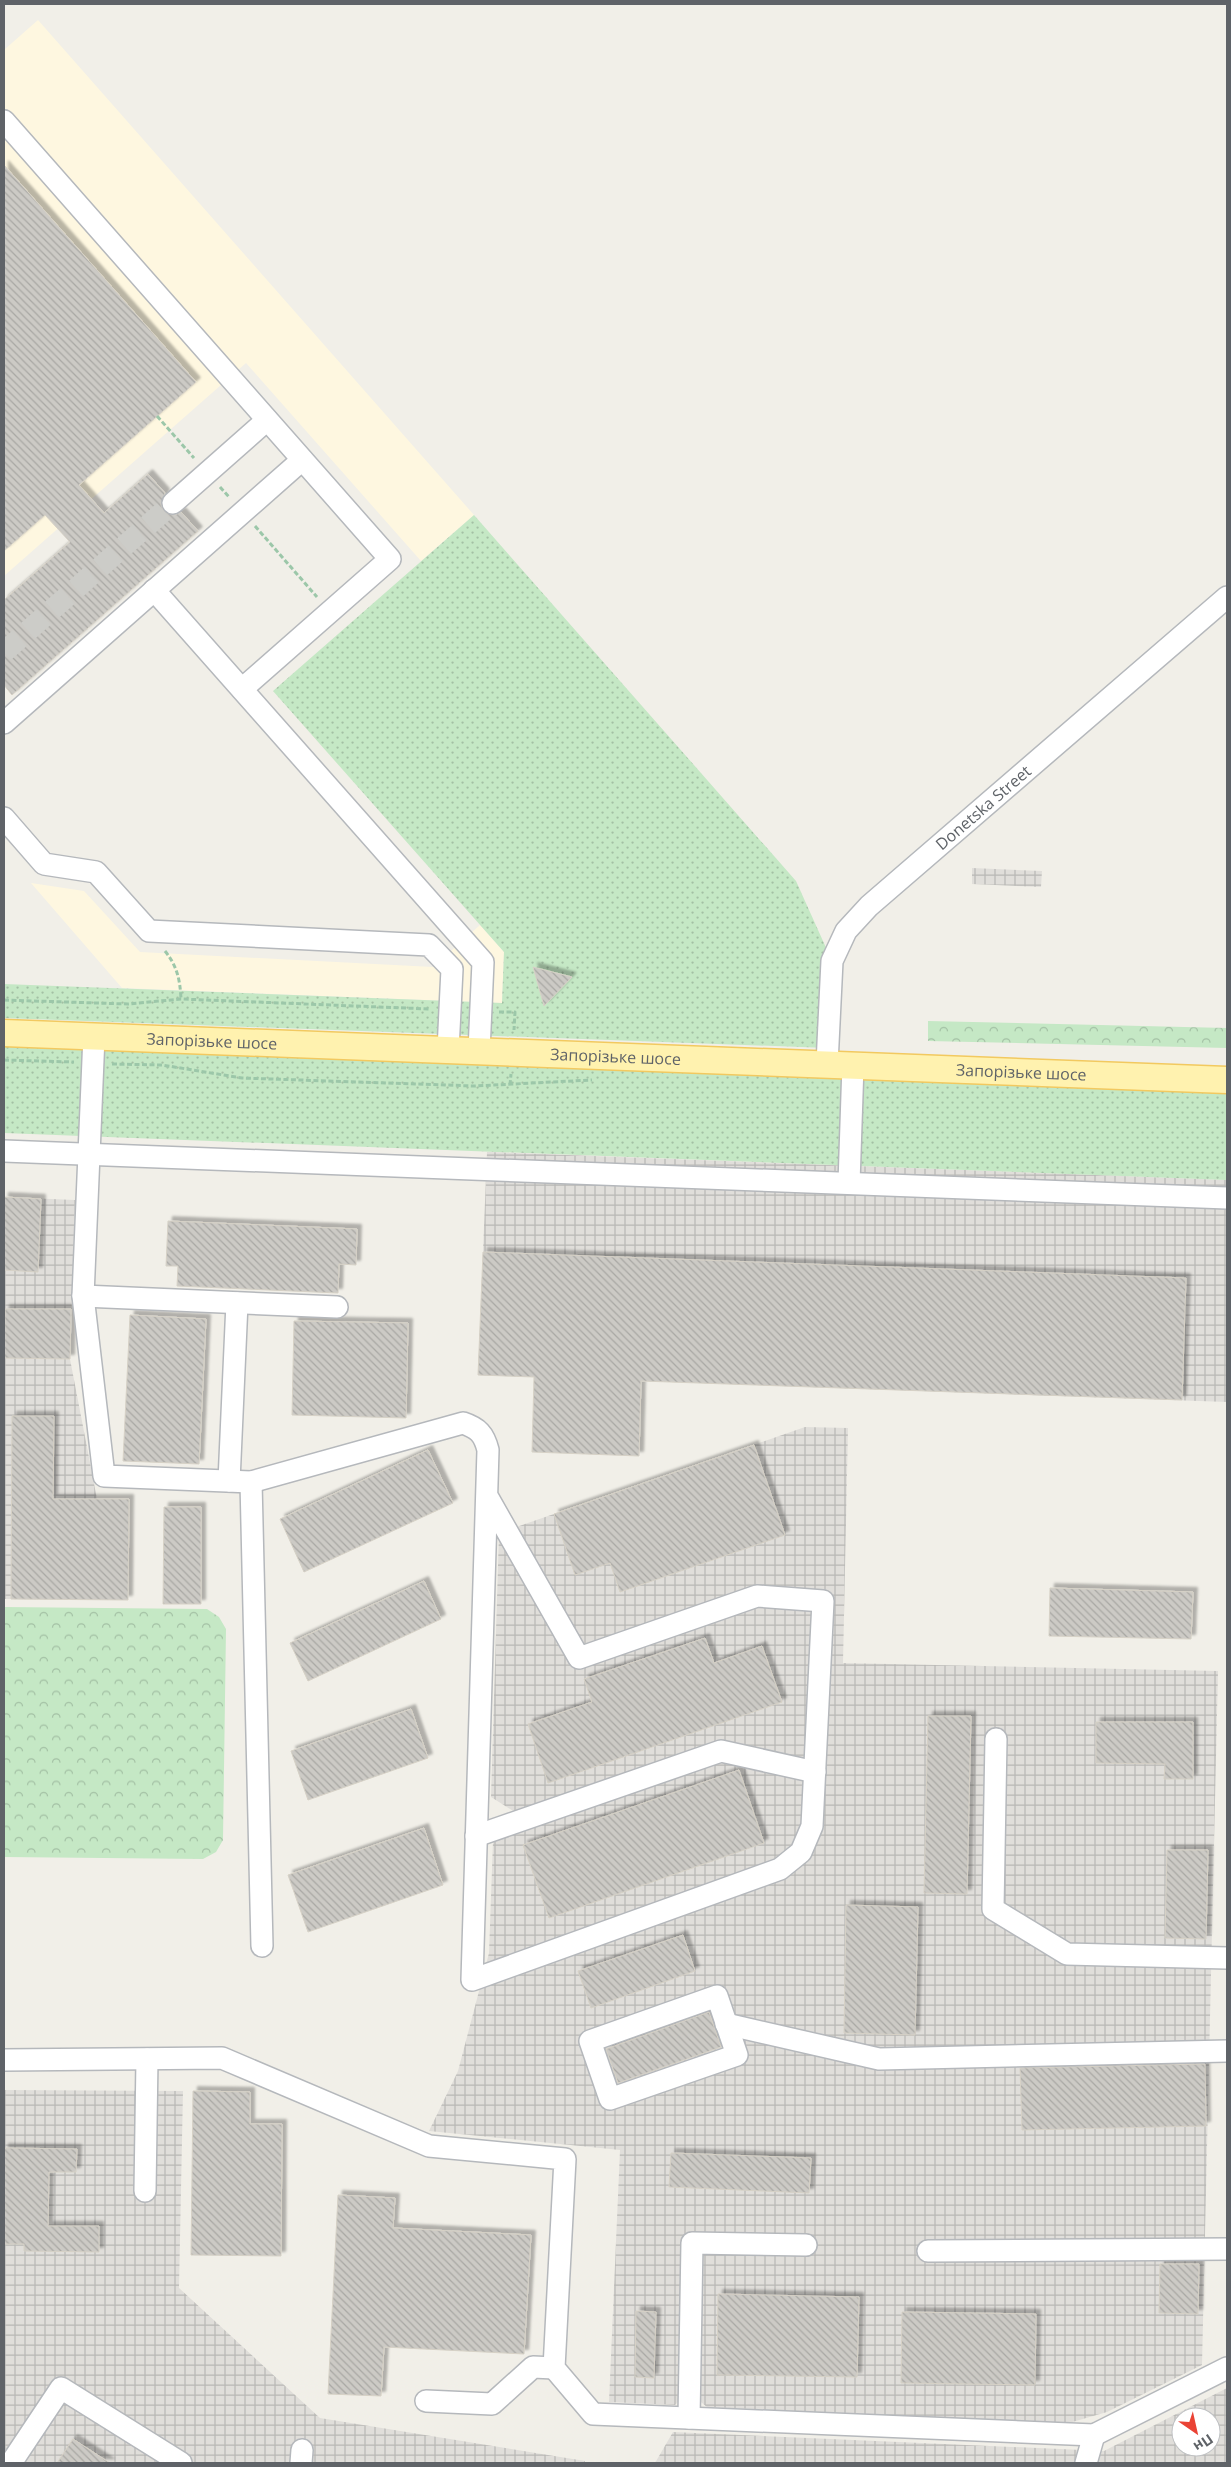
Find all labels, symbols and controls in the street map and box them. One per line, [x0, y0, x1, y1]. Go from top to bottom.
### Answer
street label: Donetska Street [931, 760, 1036, 855]
street label: Запорізьке шосе [146, 1027, 278, 1054]
street label: Запорізьке шосе [550, 1043, 681, 1070]
street label: Запорізьке шосе [956, 1059, 1087, 1086]
north arrow [1171, 2407, 1221, 2457]
text: Пн [1190, 2430, 1217, 2457]

